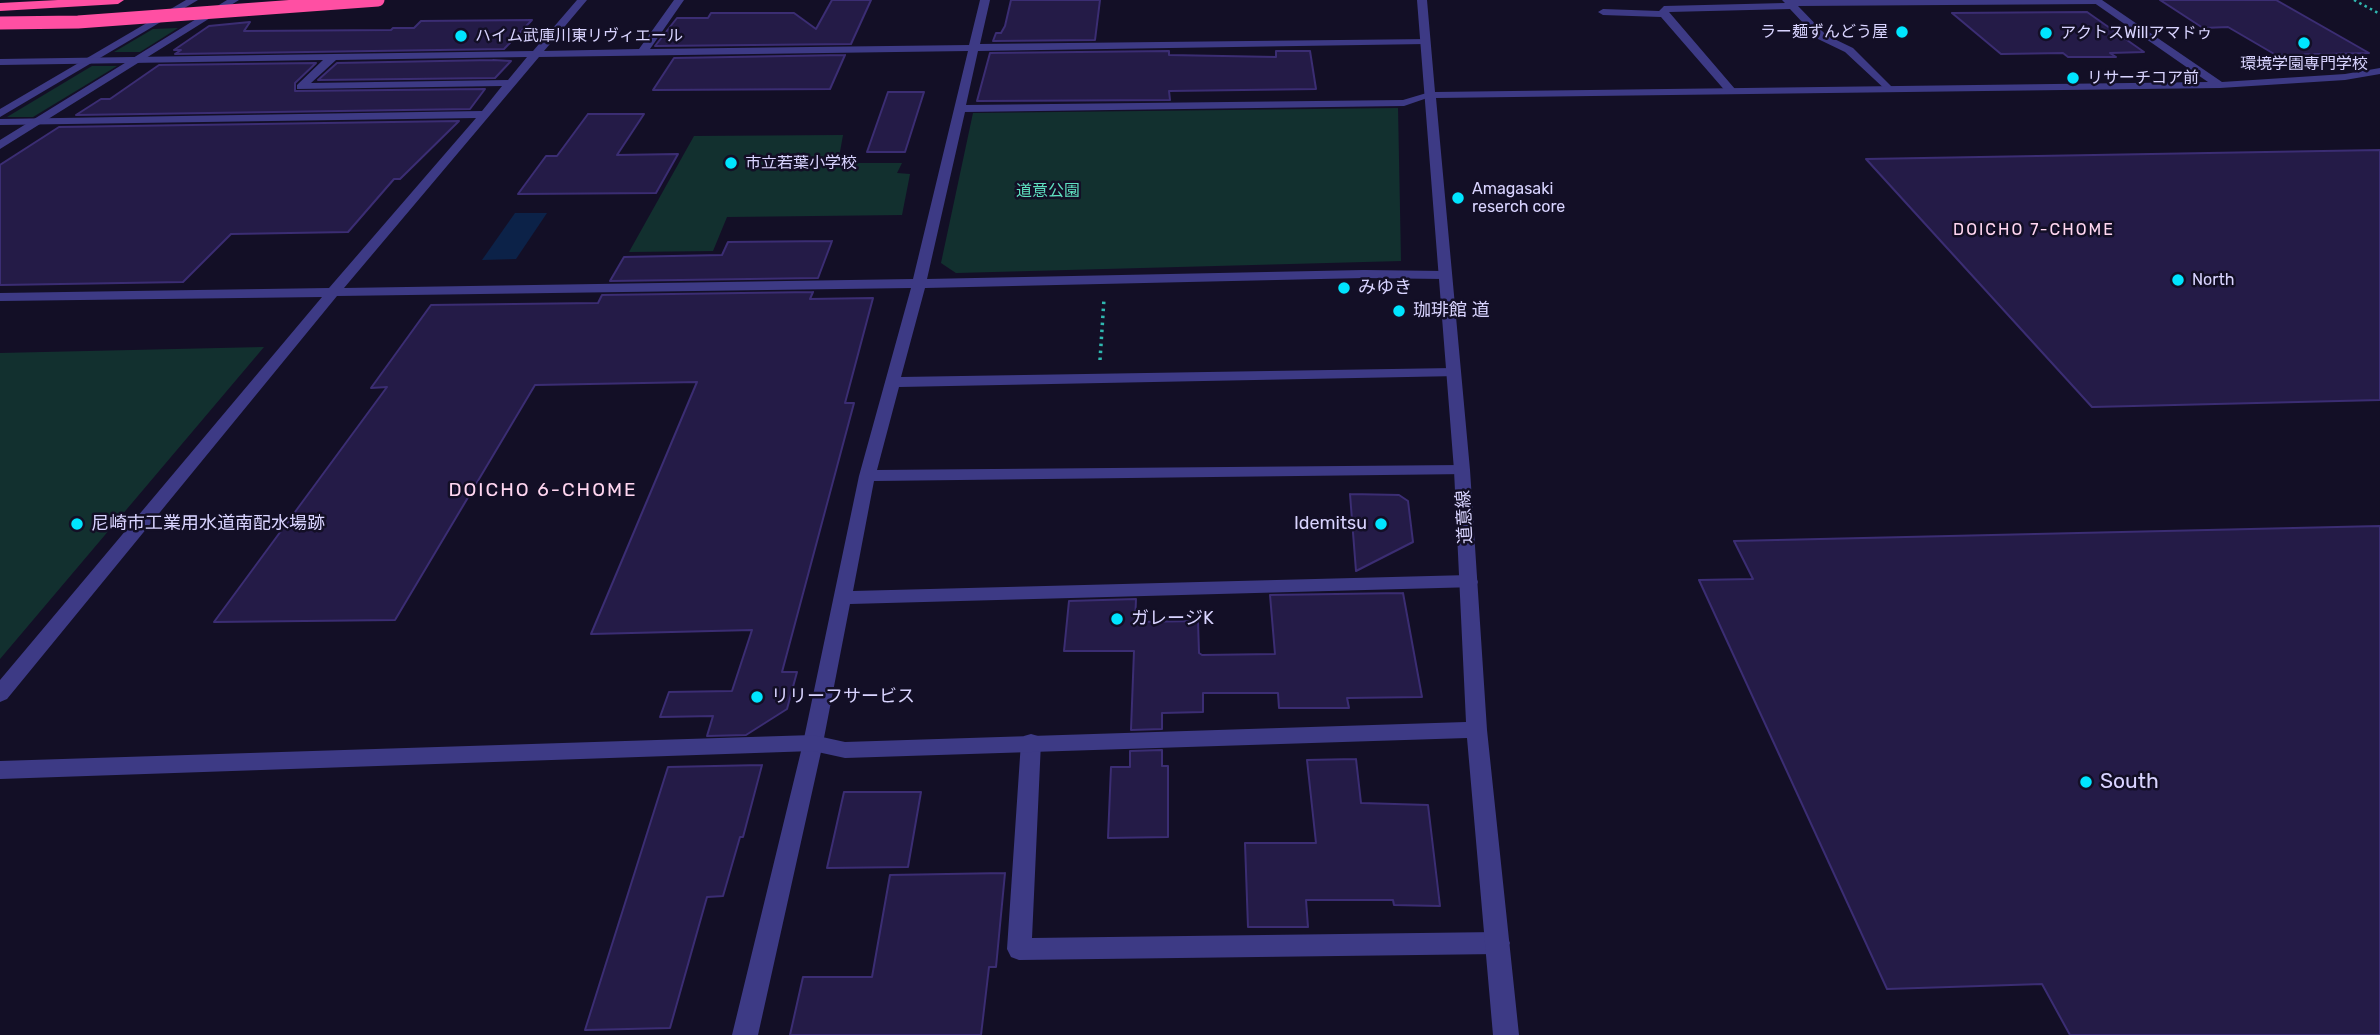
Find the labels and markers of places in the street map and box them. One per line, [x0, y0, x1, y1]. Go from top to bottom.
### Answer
place label: ラー麺ずんどう屋 [1760, 22, 1888, 42]
place label: アクトスWillアマドゥ [2060, 23, 2212, 43]
marker: ラー麺ずんどう屋 [1894, 24, 1910, 40]
marker: アクトスWillアマドゥ [2038, 25, 2054, 41]
place label: ハイム武庫川東リヴィエール [475, 26, 683, 46]
marker: ハイム武庫川東リヴィエール [453, 28, 469, 44]
marker: 環境学園専門学校 [2296, 35, 2312, 51]
place label: 環境学園専門学校 [2240, 54, 2368, 74]
place label: リサーチコア前 [2087, 68, 2199, 88]
marker: リサーチコア前 [2065, 70, 2081, 86]
place label: 市立若葉小学校 [745, 153, 857, 173]
marker: 市立若葉小学校 [723, 155, 739, 171]
place label: Amagasaki reserch core [1472, 179, 1565, 217]
marker: Amagasaki reserch core [1450, 190, 1466, 206]
place label: North [2192, 270, 2234, 290]
marker: North [2170, 272, 2186, 288]
place label: みゆき [1358, 277, 1412, 299]
marker: みゆき [1336, 280, 1352, 296]
place label: 珈琲館 道 [1413, 300, 1489, 322]
marker: 珈琲館 道 [1391, 303, 1407, 319]
place label: 尼崎市工業用水道南配水場跡 [91, 513, 325, 535]
place label: Idemitsu [1294, 513, 1367, 535]
marker: 尼崎市工業用水道南配水場跡 [69, 516, 85, 532]
marker: Idemitsu [1373, 516, 1389, 532]
place label: ガレージK [1131, 608, 1214, 630]
marker: ガレージK [1109, 611, 1125, 627]
place label: リリーフサービス [771, 686, 915, 708]
marker: リリーフサービス [749, 689, 765, 705]
place label: South [2100, 769, 2159, 795]
marker: South [2078, 774, 2094, 790]

